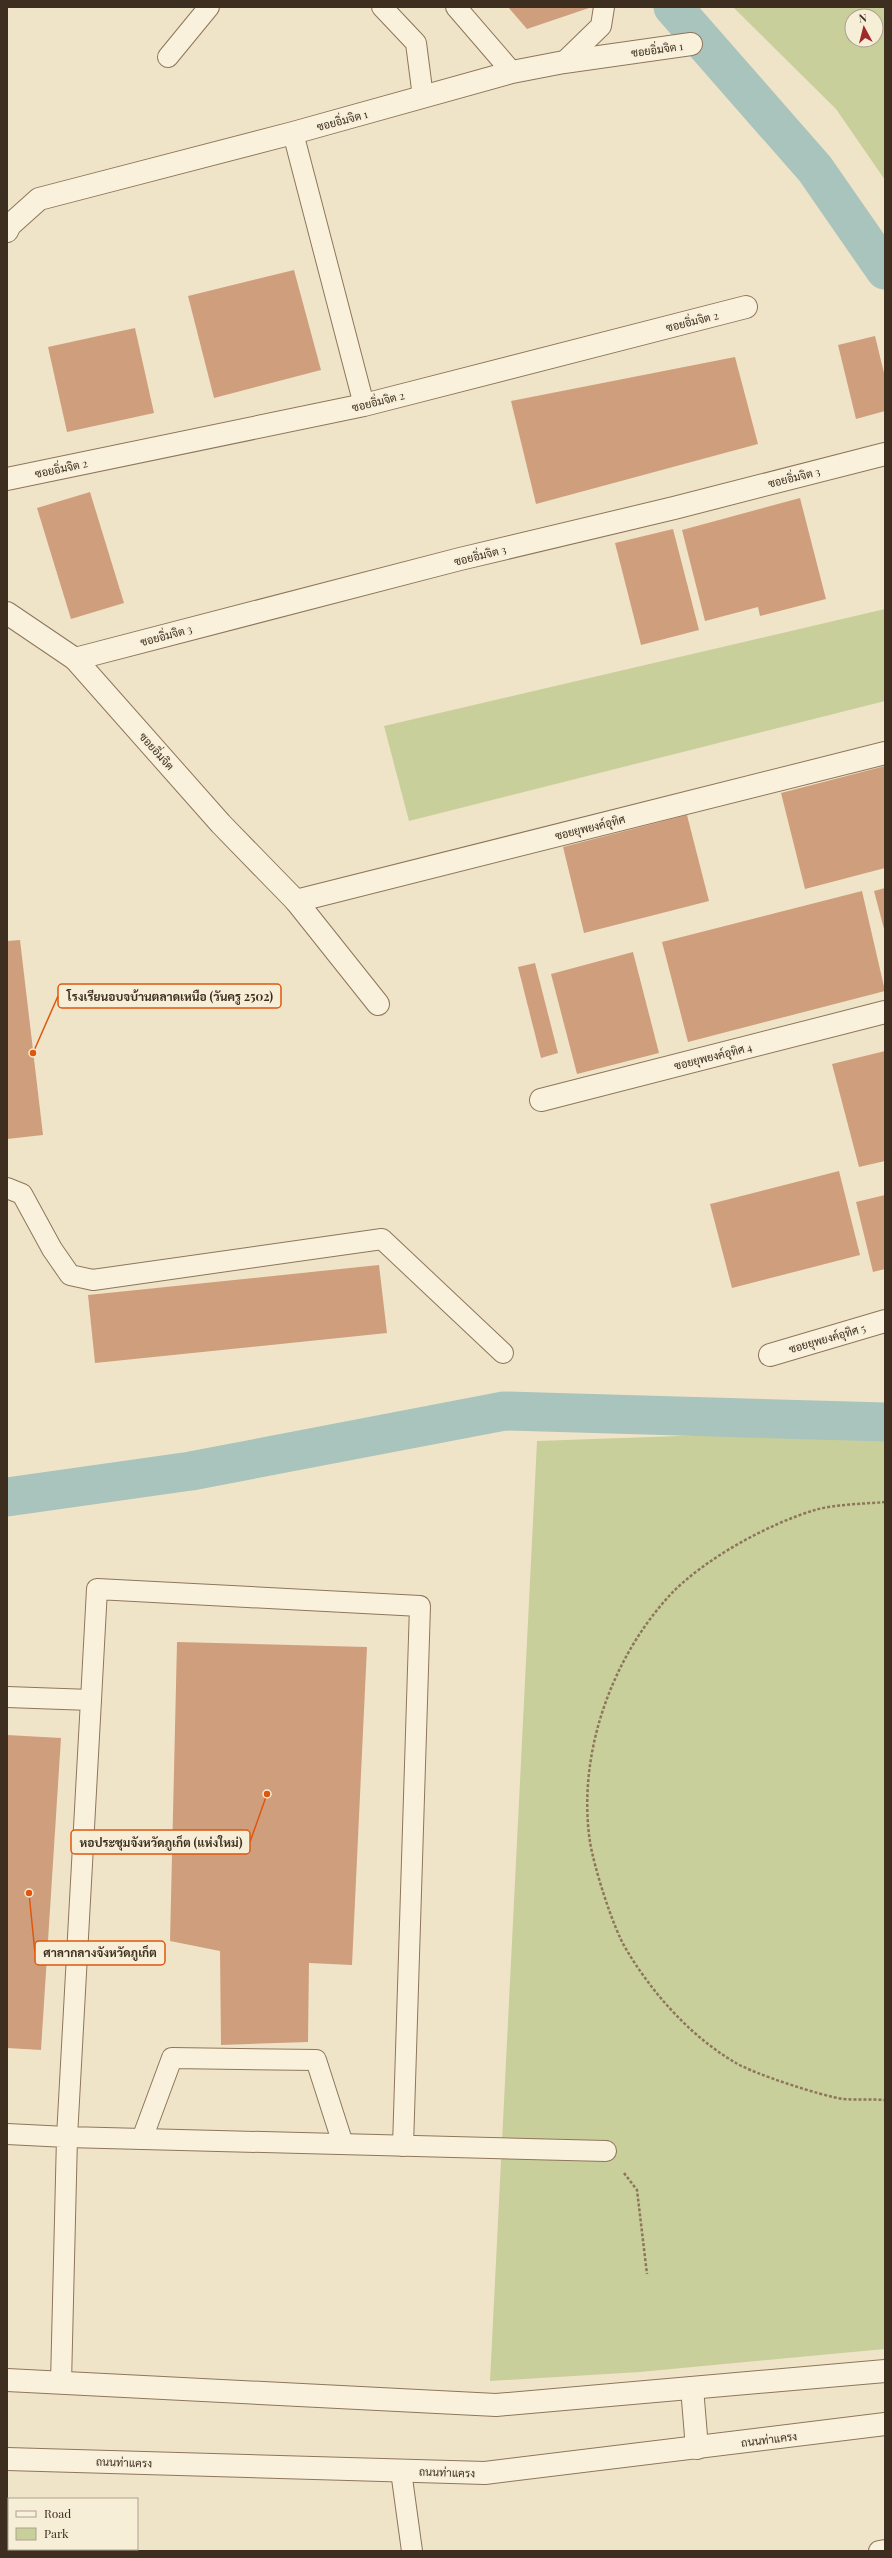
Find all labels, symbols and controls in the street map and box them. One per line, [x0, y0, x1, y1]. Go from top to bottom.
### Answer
north arrow [844, 8, 884, 48]
text: N [858, 10, 868, 26]
street label: ซอยอิ่มจิต 1 [630, 35, 684, 60]
street label: ซอยอิ่มจิต 1 [314, 104, 369, 134]
street label: ซอยอิ่มจิต 2 [664, 305, 720, 335]
street label: ซอยอิ่มจิต 2 [350, 385, 406, 415]
street label: ซอยอิ่มจิต 2 [33, 453, 89, 481]
street label: ซอยอิ่มจิต 3 [766, 461, 822, 491]
street label: ซอยอิ่มจิต 3 [452, 539, 508, 569]
street label: ซอยอิ่มจิต 3 [138, 618, 194, 649]
street label: ซอยอิ่มจิต [136, 727, 180, 773]
street label: ซอยยุพยงค์อุทิศ [553, 811, 627, 845]
callout: โรงเรียนอบจบ้านตลาดเหนือ (วันครู 2502) [58, 984, 281, 1008]
text: โรงเรียนอบจบ้านตลาดเหนือ (วันครู 2502) [66, 988, 273, 1005]
street label: ซอยยุพยงค์อุทิศ 4 [672, 1039, 755, 1075]
street label: ซอยยุพยงค์อุทิศ 5 [787, 1320, 868, 1358]
callout: หอประชุมจังหวัดภูเก็ต (แห่งใหม่) [71, 1830, 250, 1854]
text: หอประชุมจังหวัดภูเก็ต (แห่งใหม่) [80, 1834, 243, 1851]
callout: ศาลากลางจังหวัดภูเก็ต [35, 1941, 165, 1965]
text: ศาลากลางจังหวัดภูเก็ต [43, 1944, 157, 1961]
street label: ถนนท่าแครง [740, 2428, 798, 2450]
street label: ถนนท่าแครง [96, 2454, 152, 2470]
street label: ถนนท่าแครง [419, 2464, 475, 2480]
legend [8, 2498, 138, 2550]
text: Road [44, 2505, 71, 2521]
text: Park [44, 2525, 69, 2541]

